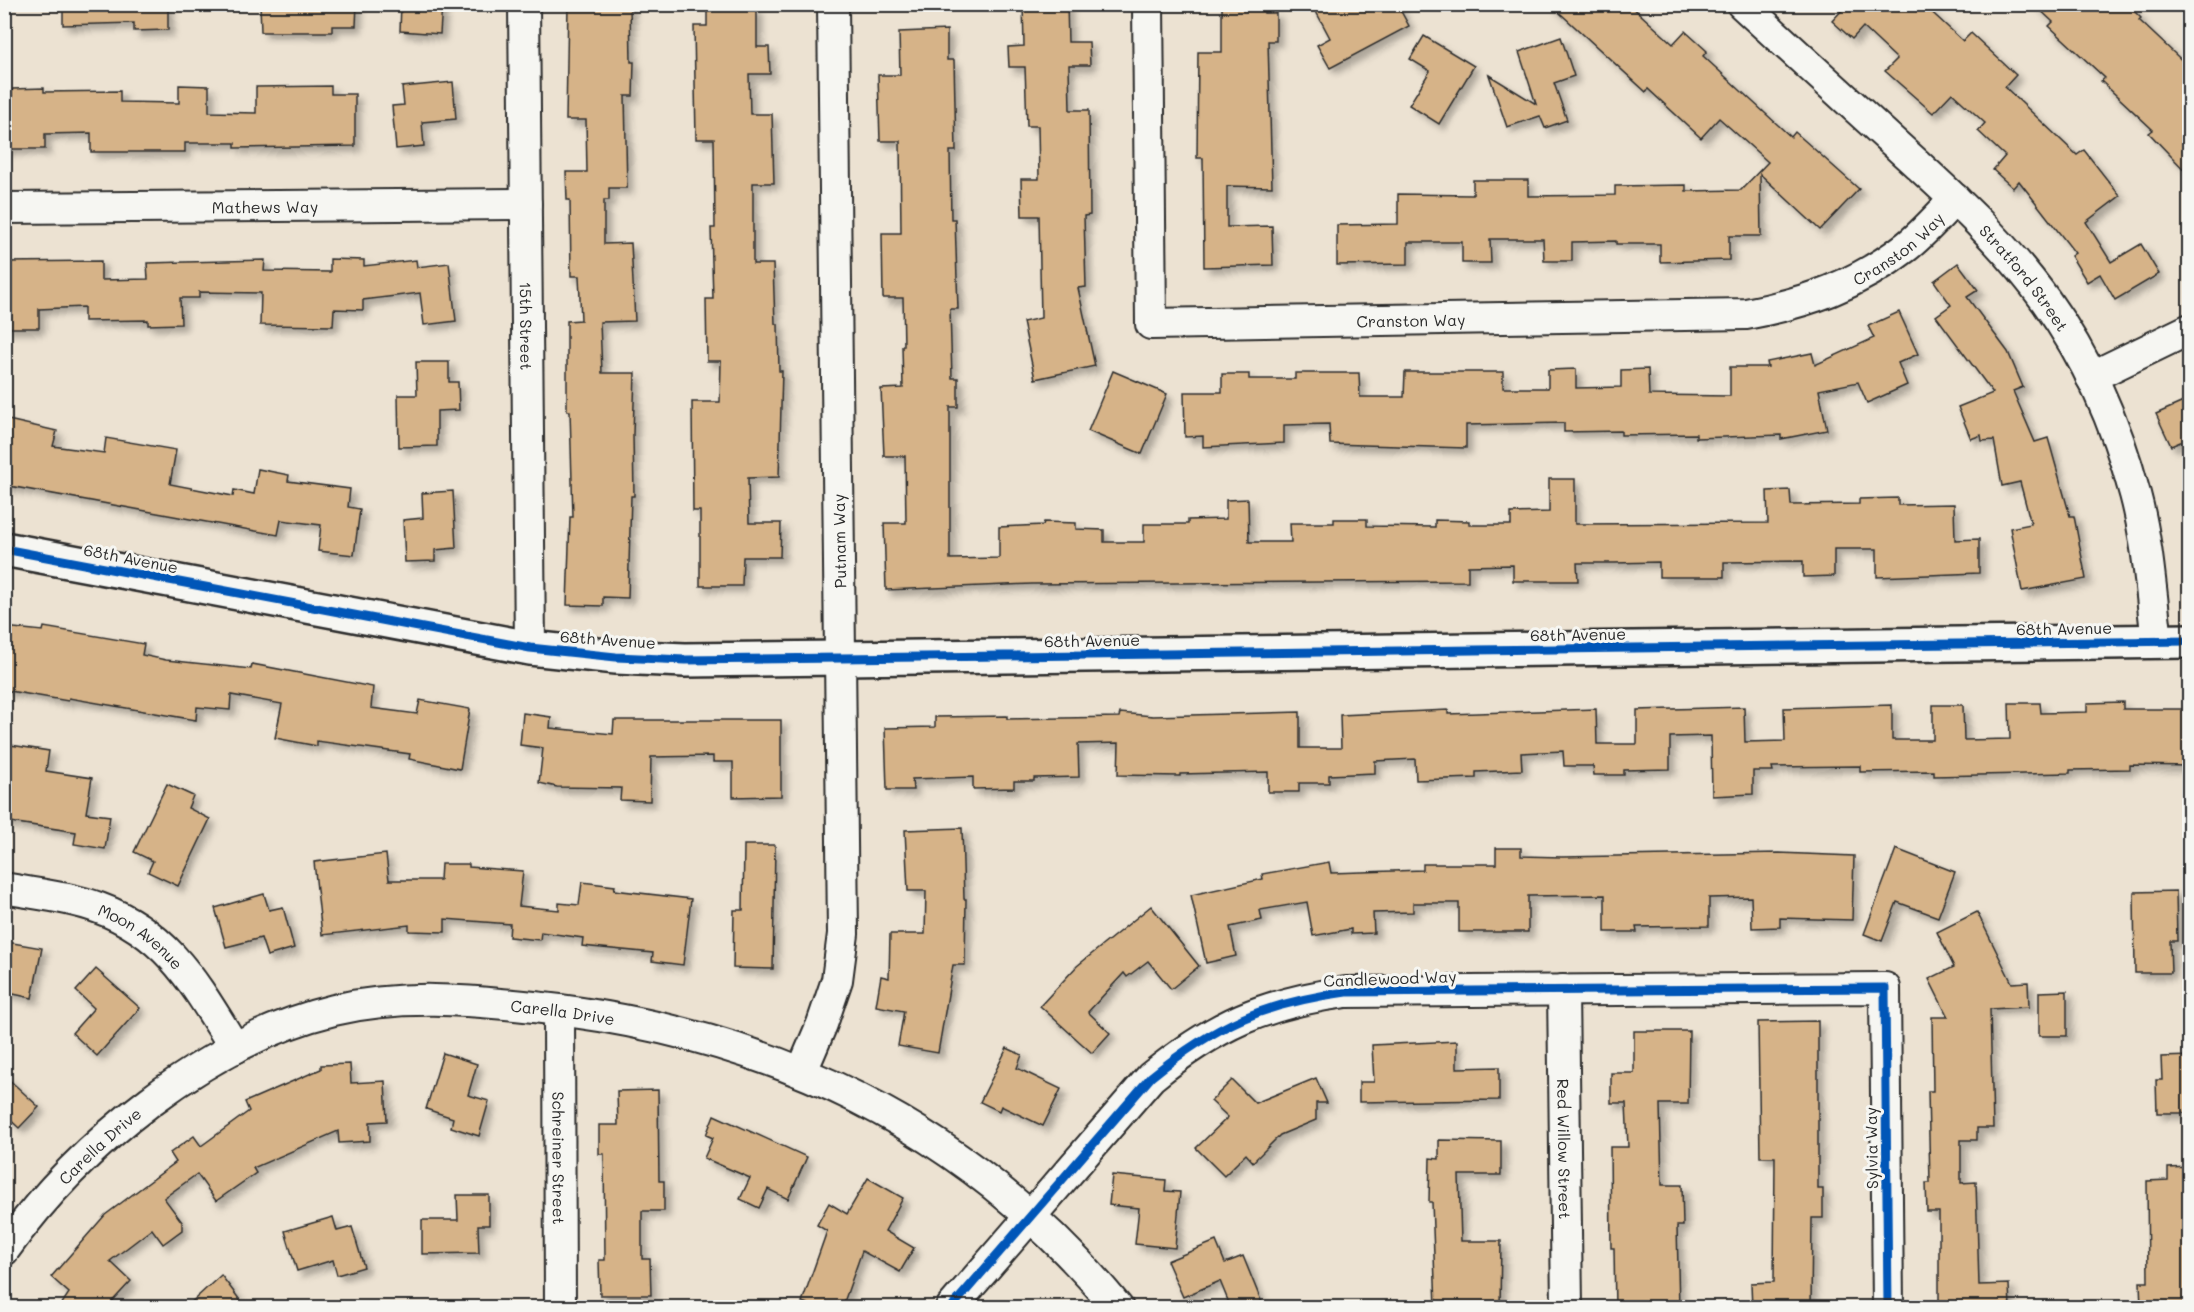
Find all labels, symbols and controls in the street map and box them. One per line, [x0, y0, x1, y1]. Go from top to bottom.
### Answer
street label: Mathews Way [212, 195, 318, 217]
street label: Cranston Way [1849, 207, 1948, 289]
street label: Stratford Street [1976, 220, 2074, 335]
street label: 15th Street [516, 282, 538, 370]
street label: Cranston Way [1356, 308, 1466, 331]
street label: Putnam Way [828, 494, 850, 588]
street label: 68th Avenue [82, 539, 180, 577]
street label: 68th Avenue [2016, 617, 2112, 639]
street label: 68th Avenue [1530, 623, 1626, 645]
street label: 68th Avenue [559, 625, 657, 653]
street label: 68th Avenue [1044, 629, 1140, 651]
street label: Moon Avenue [95, 898, 188, 973]
street label: Candlewood Way [1323, 965, 1457, 991]
street label: Carella Drive [510, 994, 617, 1029]
street label: Red Willow Street [1554, 1079, 1576, 1219]
street label: Schreiner Street [549, 1091, 570, 1225]
street label: Carella Drive [53, 1102, 145, 1188]
street label: Sylvia Way [1860, 1107, 1882, 1189]

